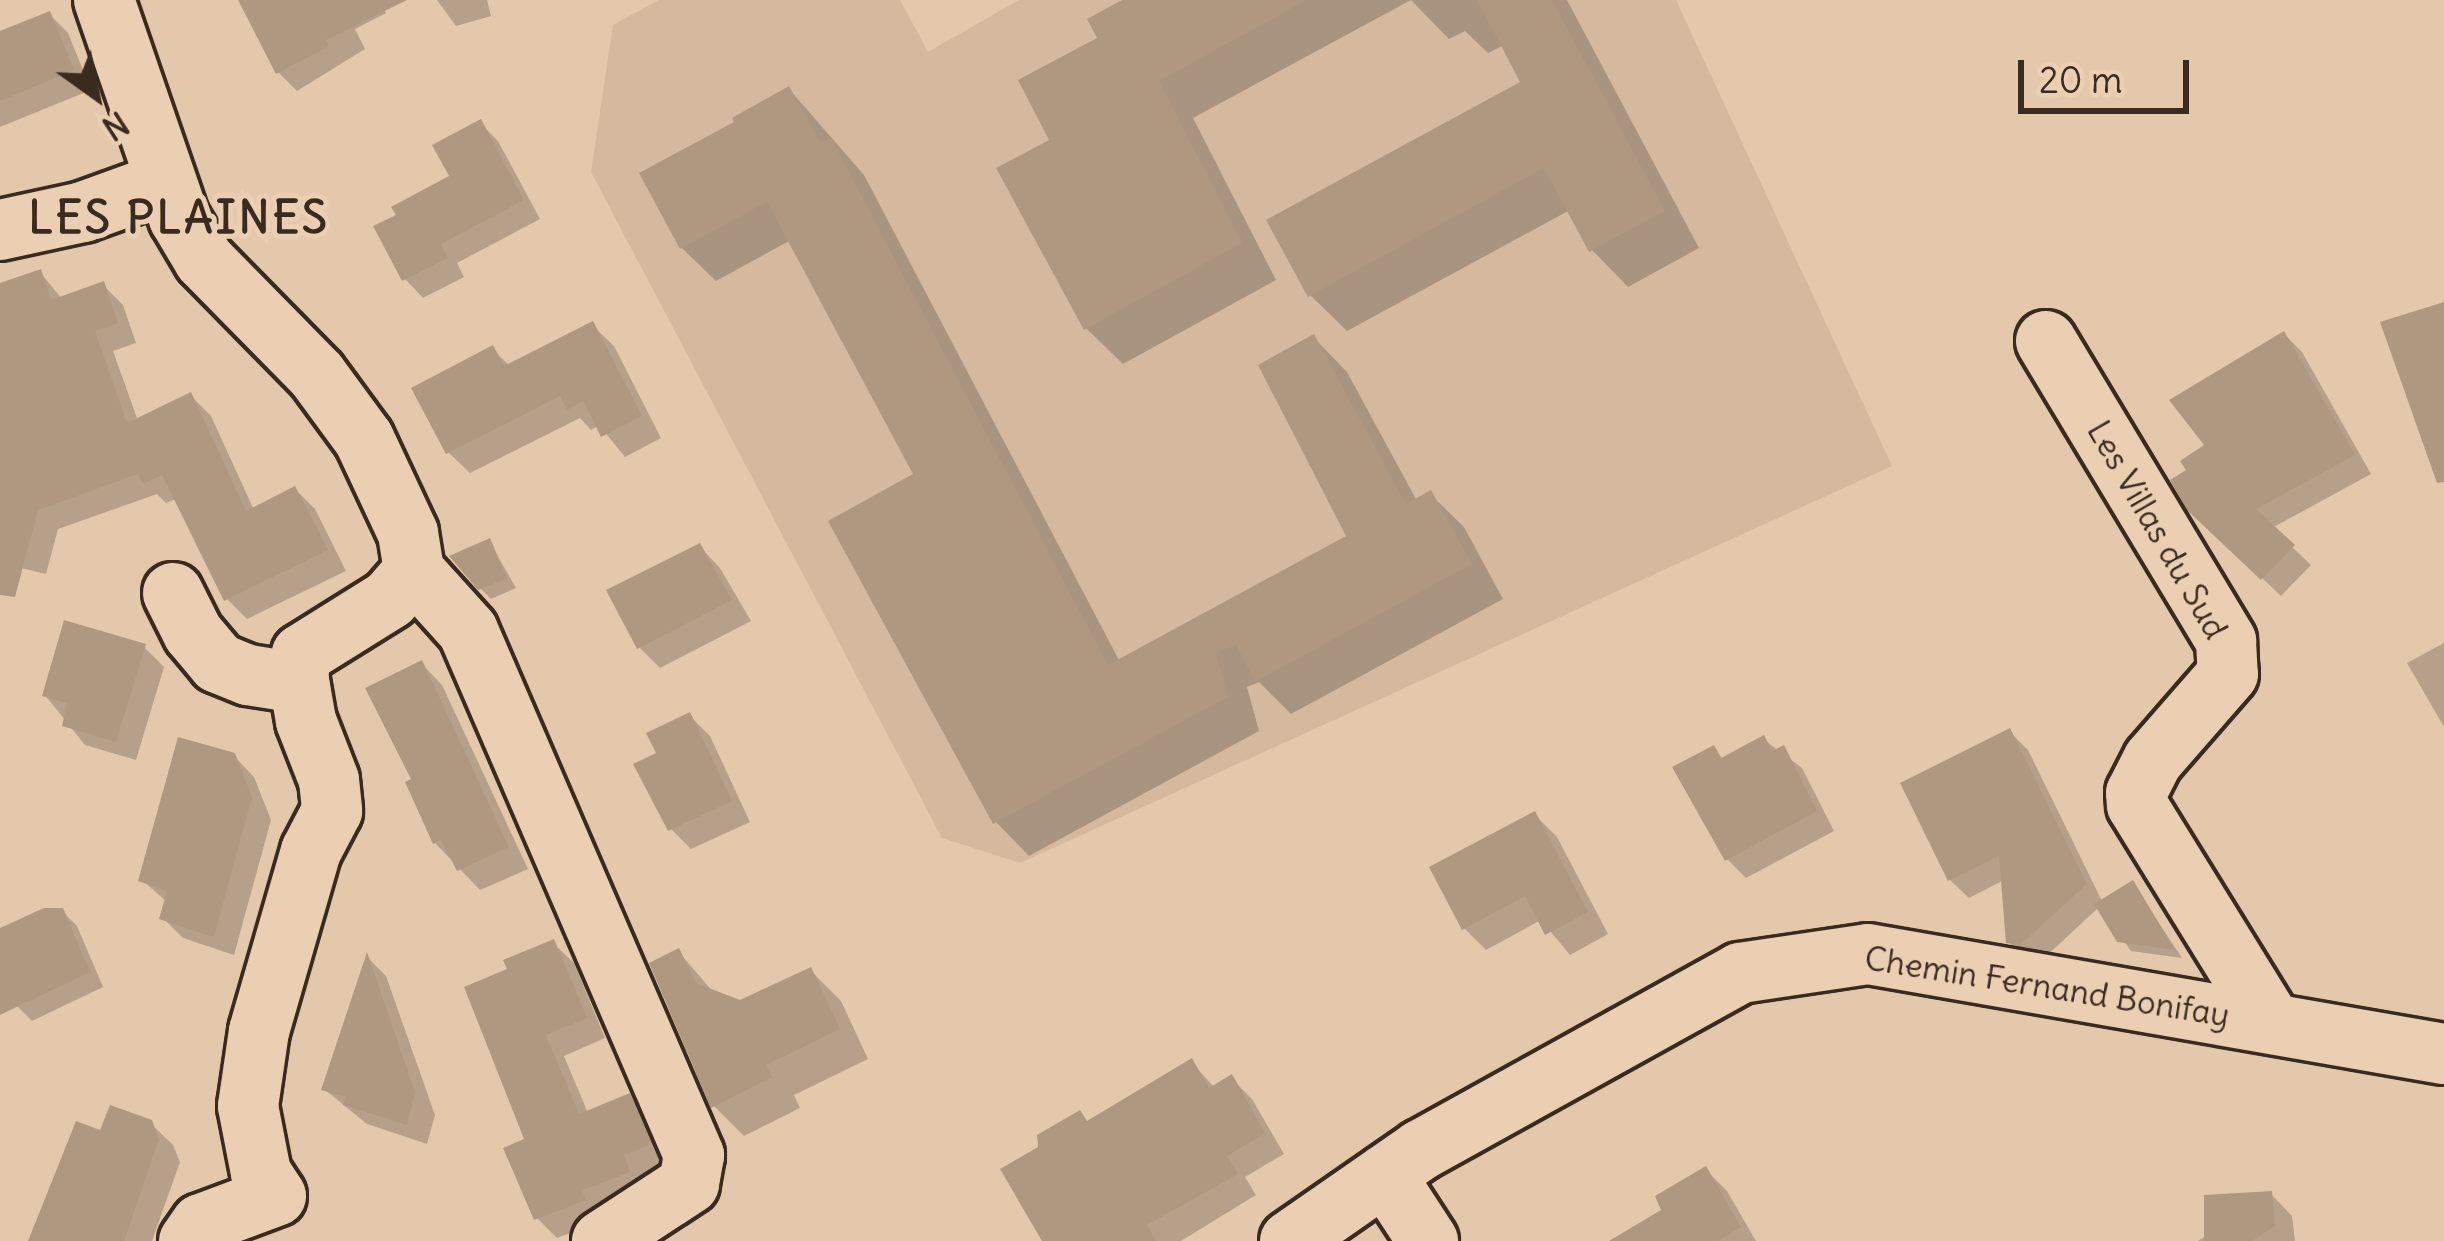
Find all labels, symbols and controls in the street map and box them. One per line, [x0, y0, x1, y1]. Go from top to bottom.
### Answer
north arrow [36, 36, 156, 156]
scale bar [2024, 36, 2195, 110]
text: 20 m [2039, 58, 2123, 103]
text: N [95, 102, 137, 150]
district label: LES PLAINES [28, 191, 330, 245]
street label: Les Villas du Sud [2078, 414, 2236, 646]
street label: Chemin Fernand Bonifay [1862, 939, 2232, 1035]

